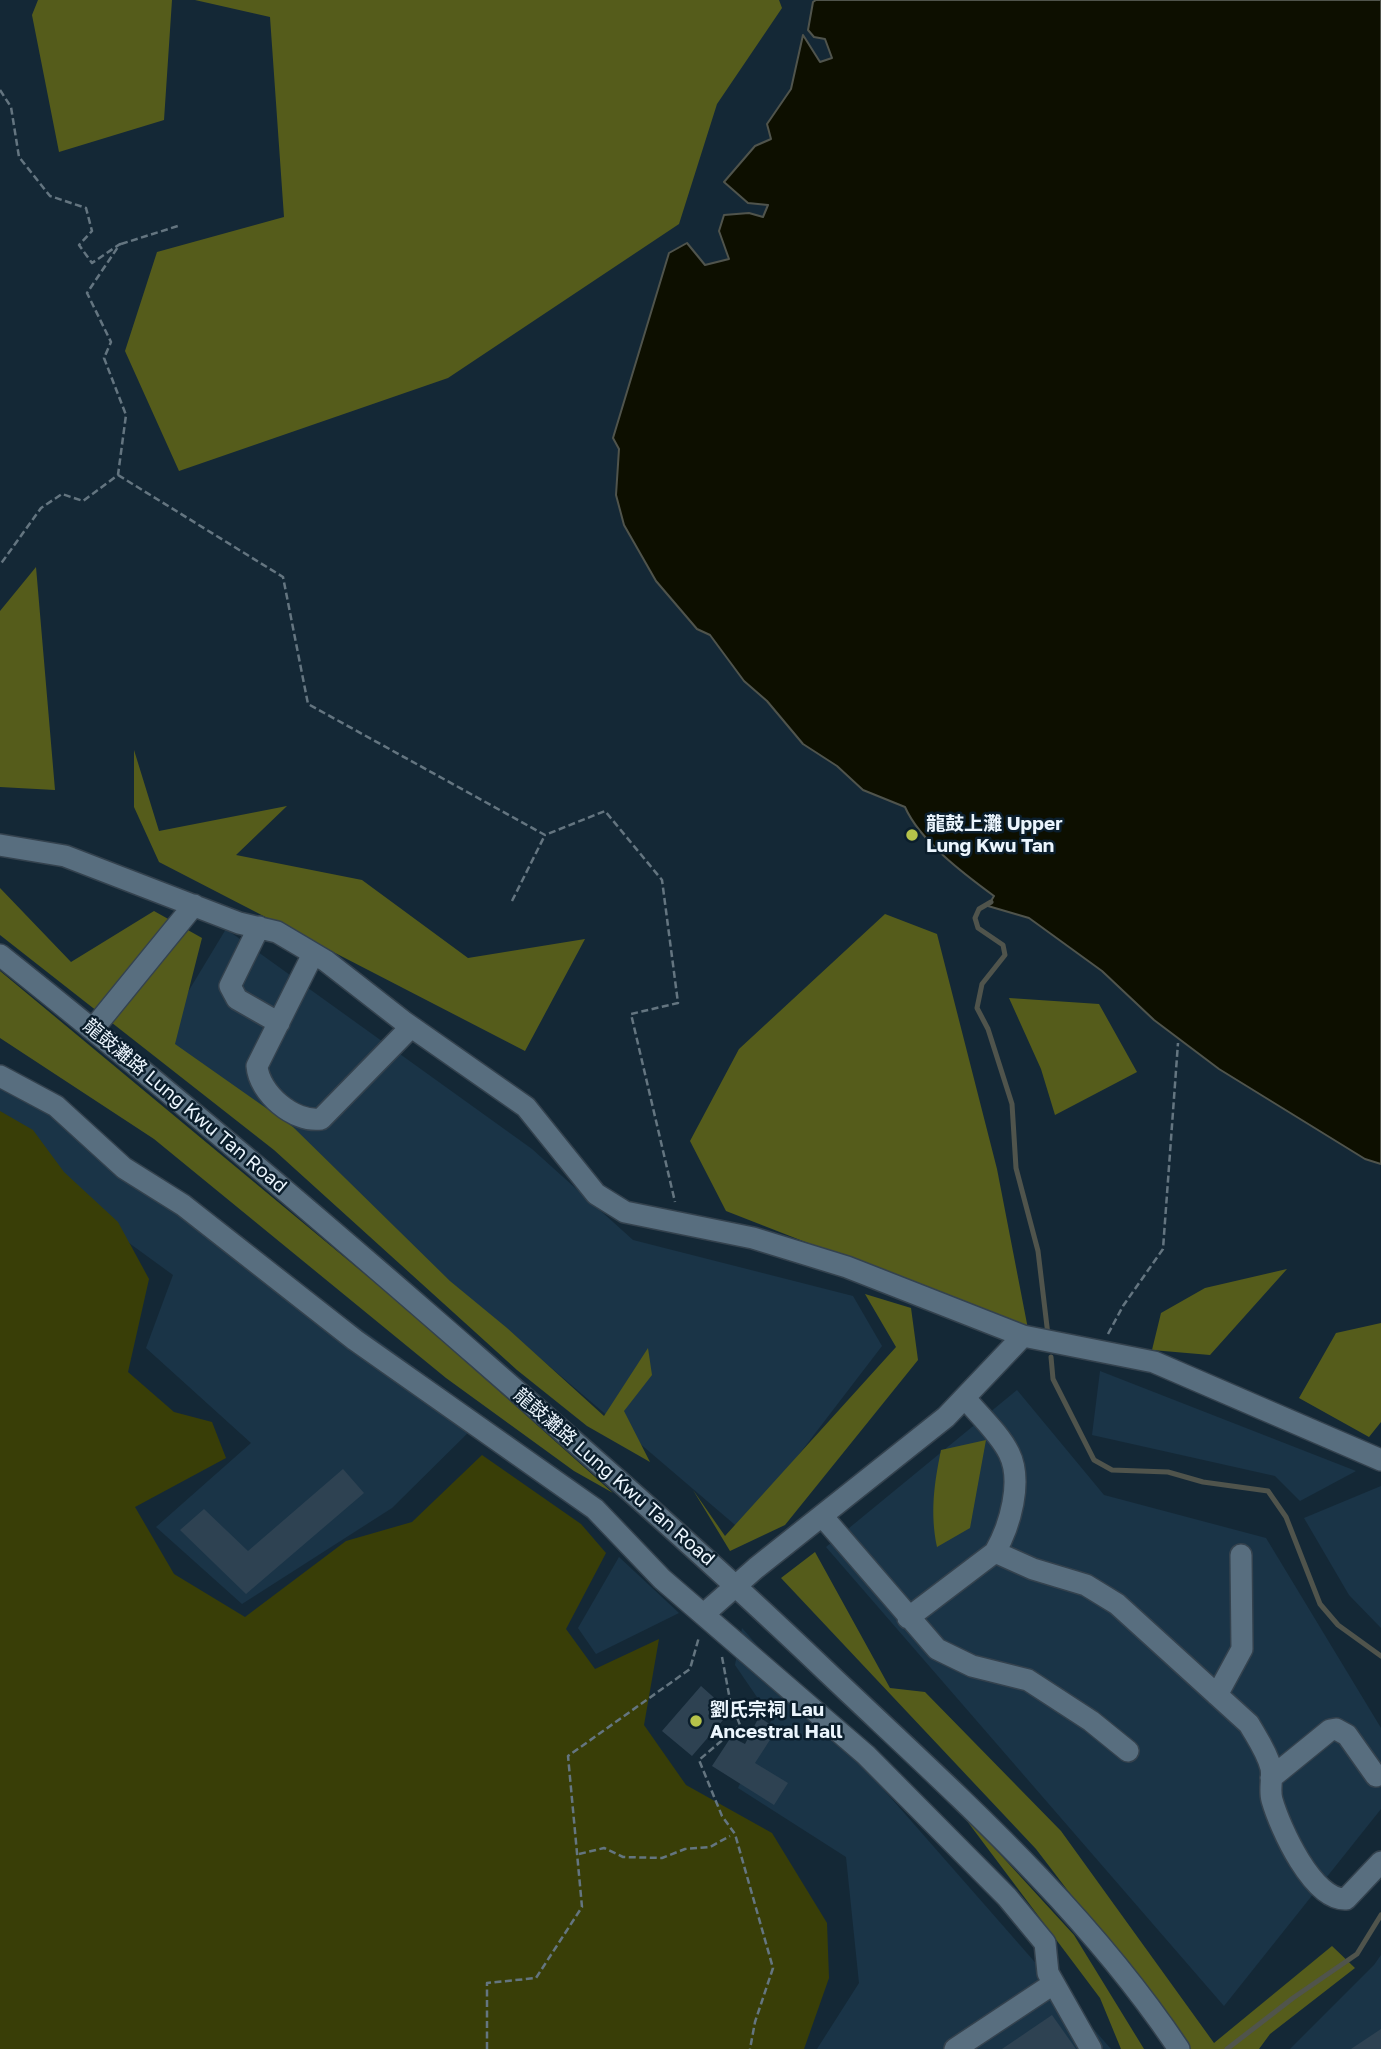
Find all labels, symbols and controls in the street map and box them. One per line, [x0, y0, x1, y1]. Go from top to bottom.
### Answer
place label: 龍鼓上灘 Upper Lung Kwu Tan [926, 813, 1063, 857]
marker: 龍鼓上灘 Upper Lung Kwu Tan [904, 827, 920, 843]
street label: 龍鼓灘路 Lung Kwu Tan Road [79, 1014, 291, 1198]
street label: 龍鼓灘路 Lung Kwu Tan Road [509, 1384, 719, 1570]
place label: 劉氏宗祠 Lau Ancestral Hall [710, 1699, 843, 1743]
marker: 劉氏宗祠 Lau Ancestral Hall [688, 1713, 704, 1729]

